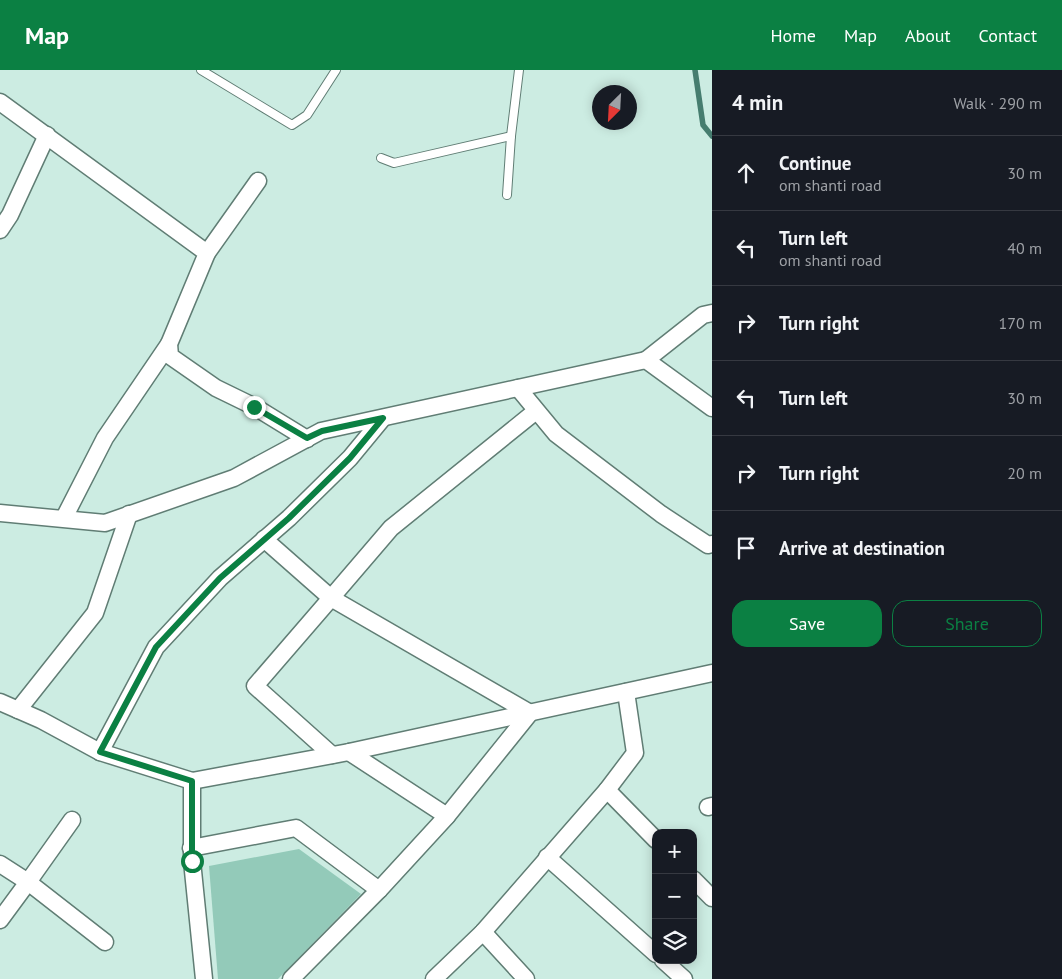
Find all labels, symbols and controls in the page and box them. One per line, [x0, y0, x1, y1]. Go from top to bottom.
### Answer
text: Map [25, 20, 69, 51]
text: Home [770, 24, 816, 47]
text: Map [844, 24, 877, 47]
text: About [905, 24, 951, 47]
text: Contact [979, 24, 1037, 47]
north arrow [592, 85, 637, 130]
text: 4 min [732, 89, 783, 116]
text: Walk · 290 m [953, 93, 1042, 113]
text: Continue [779, 151, 851, 175]
icon: ahead [732, 159, 760, 187]
text: 30 m [1007, 163, 1042, 183]
text: om shanti road [779, 175, 882, 195]
text: Turn left [779, 226, 848, 250]
icon: left [732, 234, 760, 262]
text: 40 m [1007, 238, 1042, 258]
text: om shanti road [779, 250, 882, 270]
icon: right [732, 309, 760, 337]
text: Turn right [779, 311, 859, 335]
text: 170 m [999, 313, 1042, 333]
icon: left [732, 384, 760, 412]
text: Turn left [779, 386, 848, 410]
text: 30 m [1007, 388, 1042, 408]
route end [243, 396, 266, 419]
icon: right [732, 459, 760, 487]
text: Turn right [779, 461, 859, 485]
text: 20 m [1007, 463, 1042, 483]
icon: arrive [732, 534, 760, 562]
text: Arrive at destination [779, 536, 945, 560]
button: Save [732, 600, 882, 647]
button: Share [892, 600, 1042, 647]
map controls [652, 829, 697, 964]
button: + [652, 829, 697, 874]
route start [181, 850, 204, 873]
button: − [652, 874, 697, 919]
button: layers [652, 919, 697, 964]

